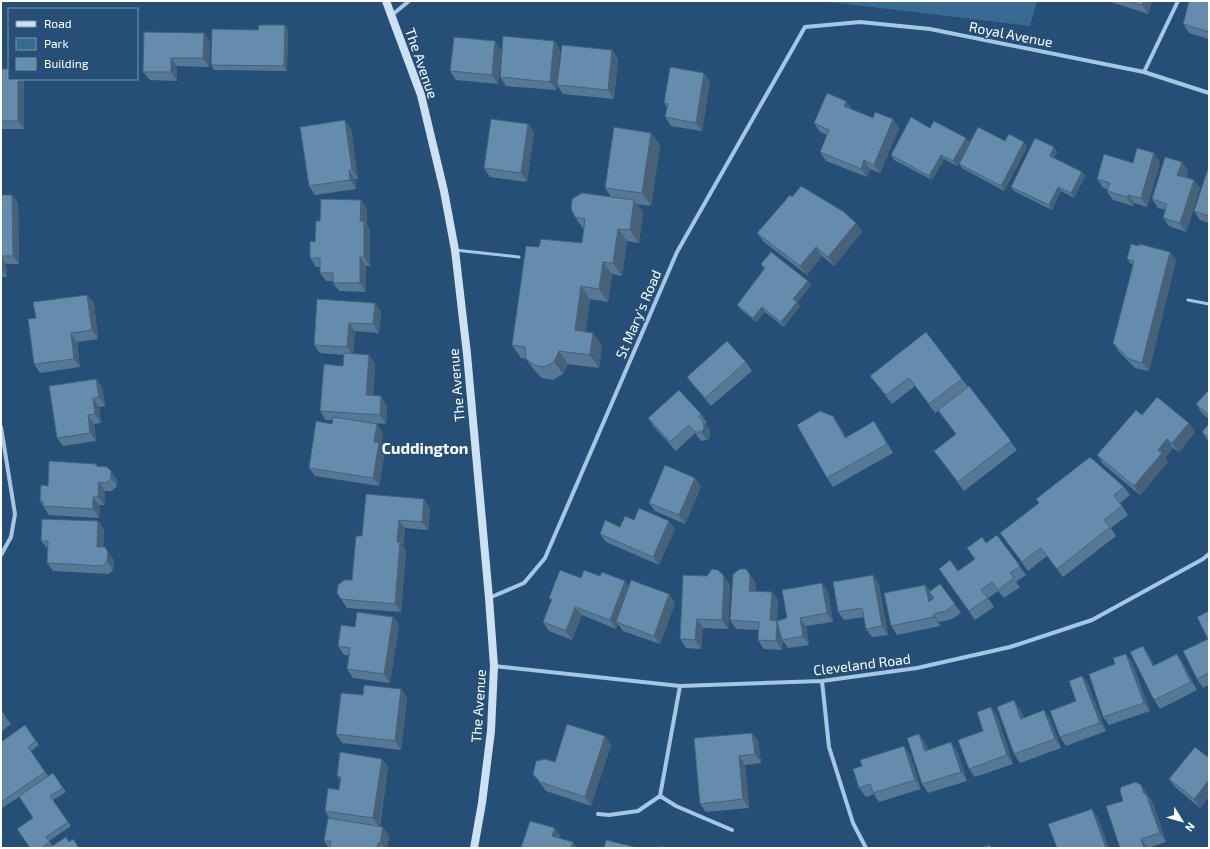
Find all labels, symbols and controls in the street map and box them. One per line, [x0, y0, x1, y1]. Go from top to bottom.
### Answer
legend [8, 8, 138, 80]
text: Road [44, 16, 72, 30]
street label: Royal Avenue [968, 18, 1054, 50]
street label: The Avenue [402, 25, 442, 101]
text: Park [44, 36, 69, 50]
text: Building [44, 56, 89, 70]
street label: St Mary's Road [612, 267, 664, 361]
street label: The Avenue [444, 348, 468, 422]
district label: Cuddington [382, 438, 468, 457]
street label: Cleveland Road [812, 650, 912, 678]
street label: The Avenue [467, 669, 489, 743]
north arrow [1162, 801, 1202, 841]
text: N [1183, 820, 1198, 834]

